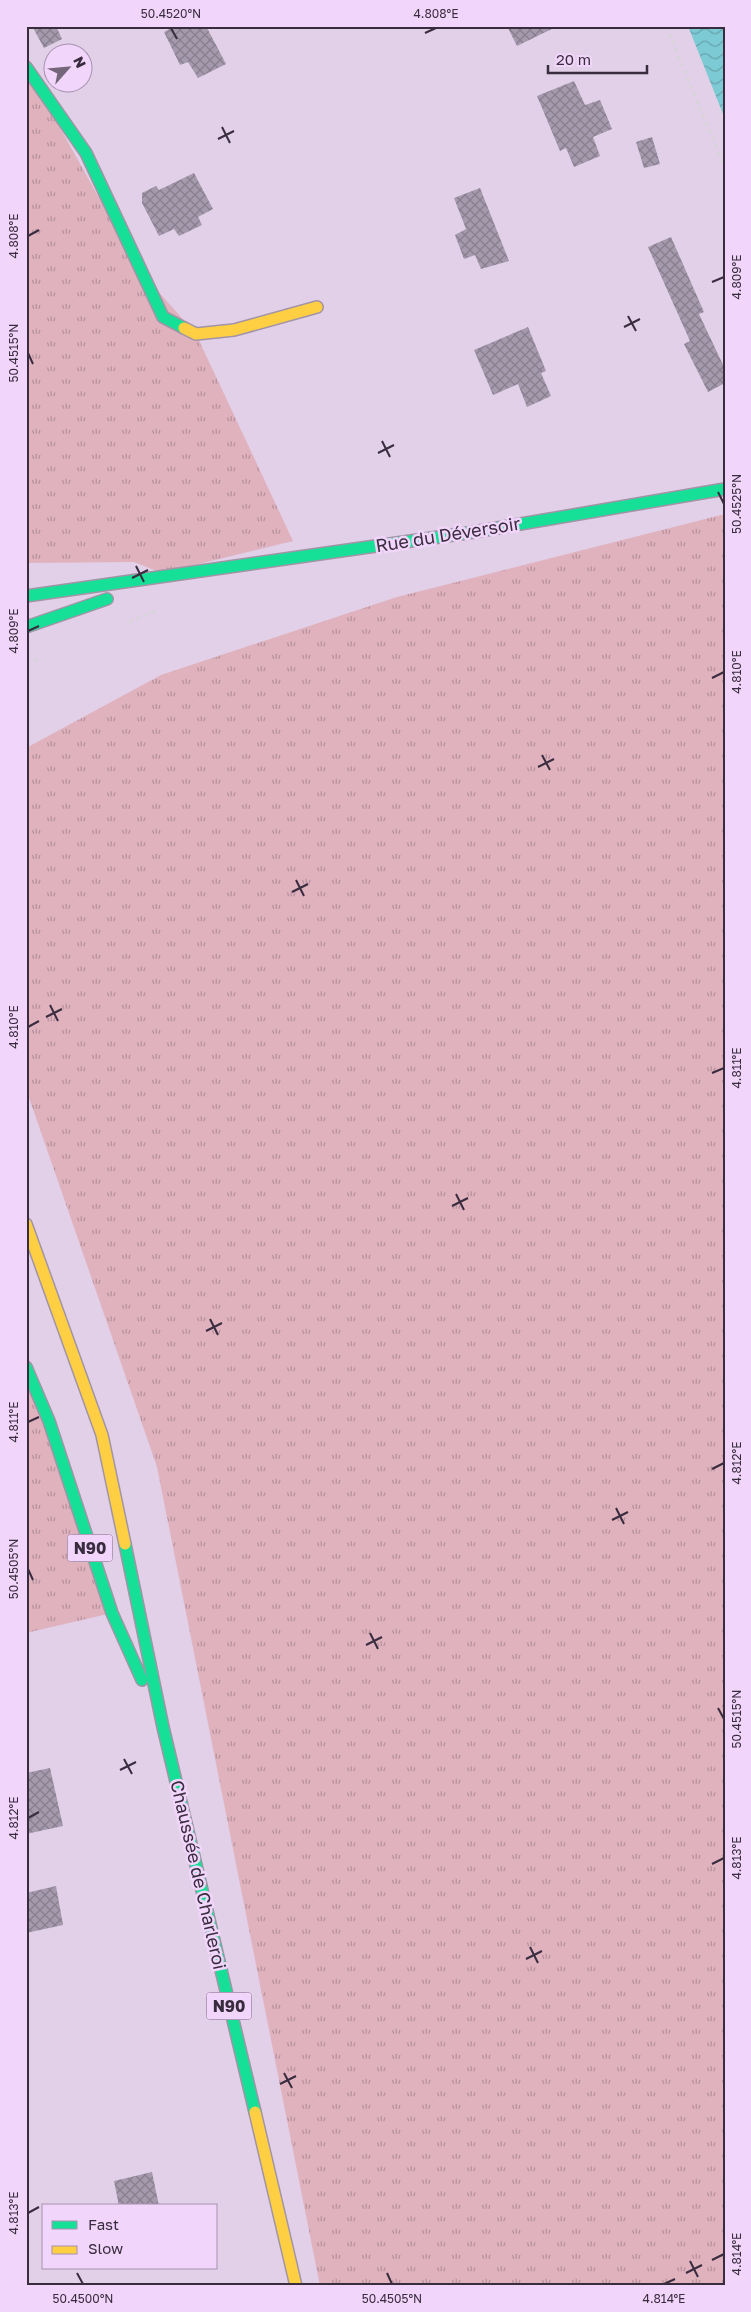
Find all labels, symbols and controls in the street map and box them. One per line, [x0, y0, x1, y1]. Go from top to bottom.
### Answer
text: 50.4520°N [141, 6, 201, 21]
text: 4.808°E [413, 6, 459, 21]
north arrow [42, 42, 92, 92]
scale bar [548, 42, 647, 74]
text: 20 m [556, 50, 591, 68]
text: N [70, 53, 90, 70]
text: 4.808°E [6, 213, 21, 259]
text: 4.809°E [729, 255, 744, 299]
text: 50.4515°N [6, 324, 21, 382]
text: 50.4525°N [729, 474, 744, 534]
street label: Rue du Déversoir [374, 512, 522, 556]
text: 4.809°E [6, 609, 21, 653]
text: 4.810°E [729, 650, 744, 694]
text: 4.810°E [6, 1005, 21, 1049]
text: 4.811°E [729, 1048, 744, 1088]
text: 4.811°E [6, 1402, 21, 1442]
text: 4.812°E [729, 1441, 744, 1485]
road number: N90 [68, 1535, 112, 1562]
text: 50.4505°N [6, 1539, 21, 1599]
text: 50.4515°N [729, 1690, 744, 1748]
street label: Chaussée de Charleroi [166, 1778, 231, 1972]
text: 4.812°E [6, 1796, 21, 1840]
text: 4.813°E [729, 1836, 744, 1880]
road number: N90 [206, 1992, 252, 2020]
text: 4.813°E [6, 2191, 21, 2235]
legend [42, 2204, 218, 2270]
text: Fast [88, 2215, 119, 2233]
text: 4.814°E [729, 2233, 744, 2275]
text: Slow [88, 2239, 123, 2257]
text: 50.4500°N [53, 2291, 113, 2306]
text: 50.4505°N [362, 2291, 422, 2306]
text: 4.814°E [643, 2291, 685, 2306]

